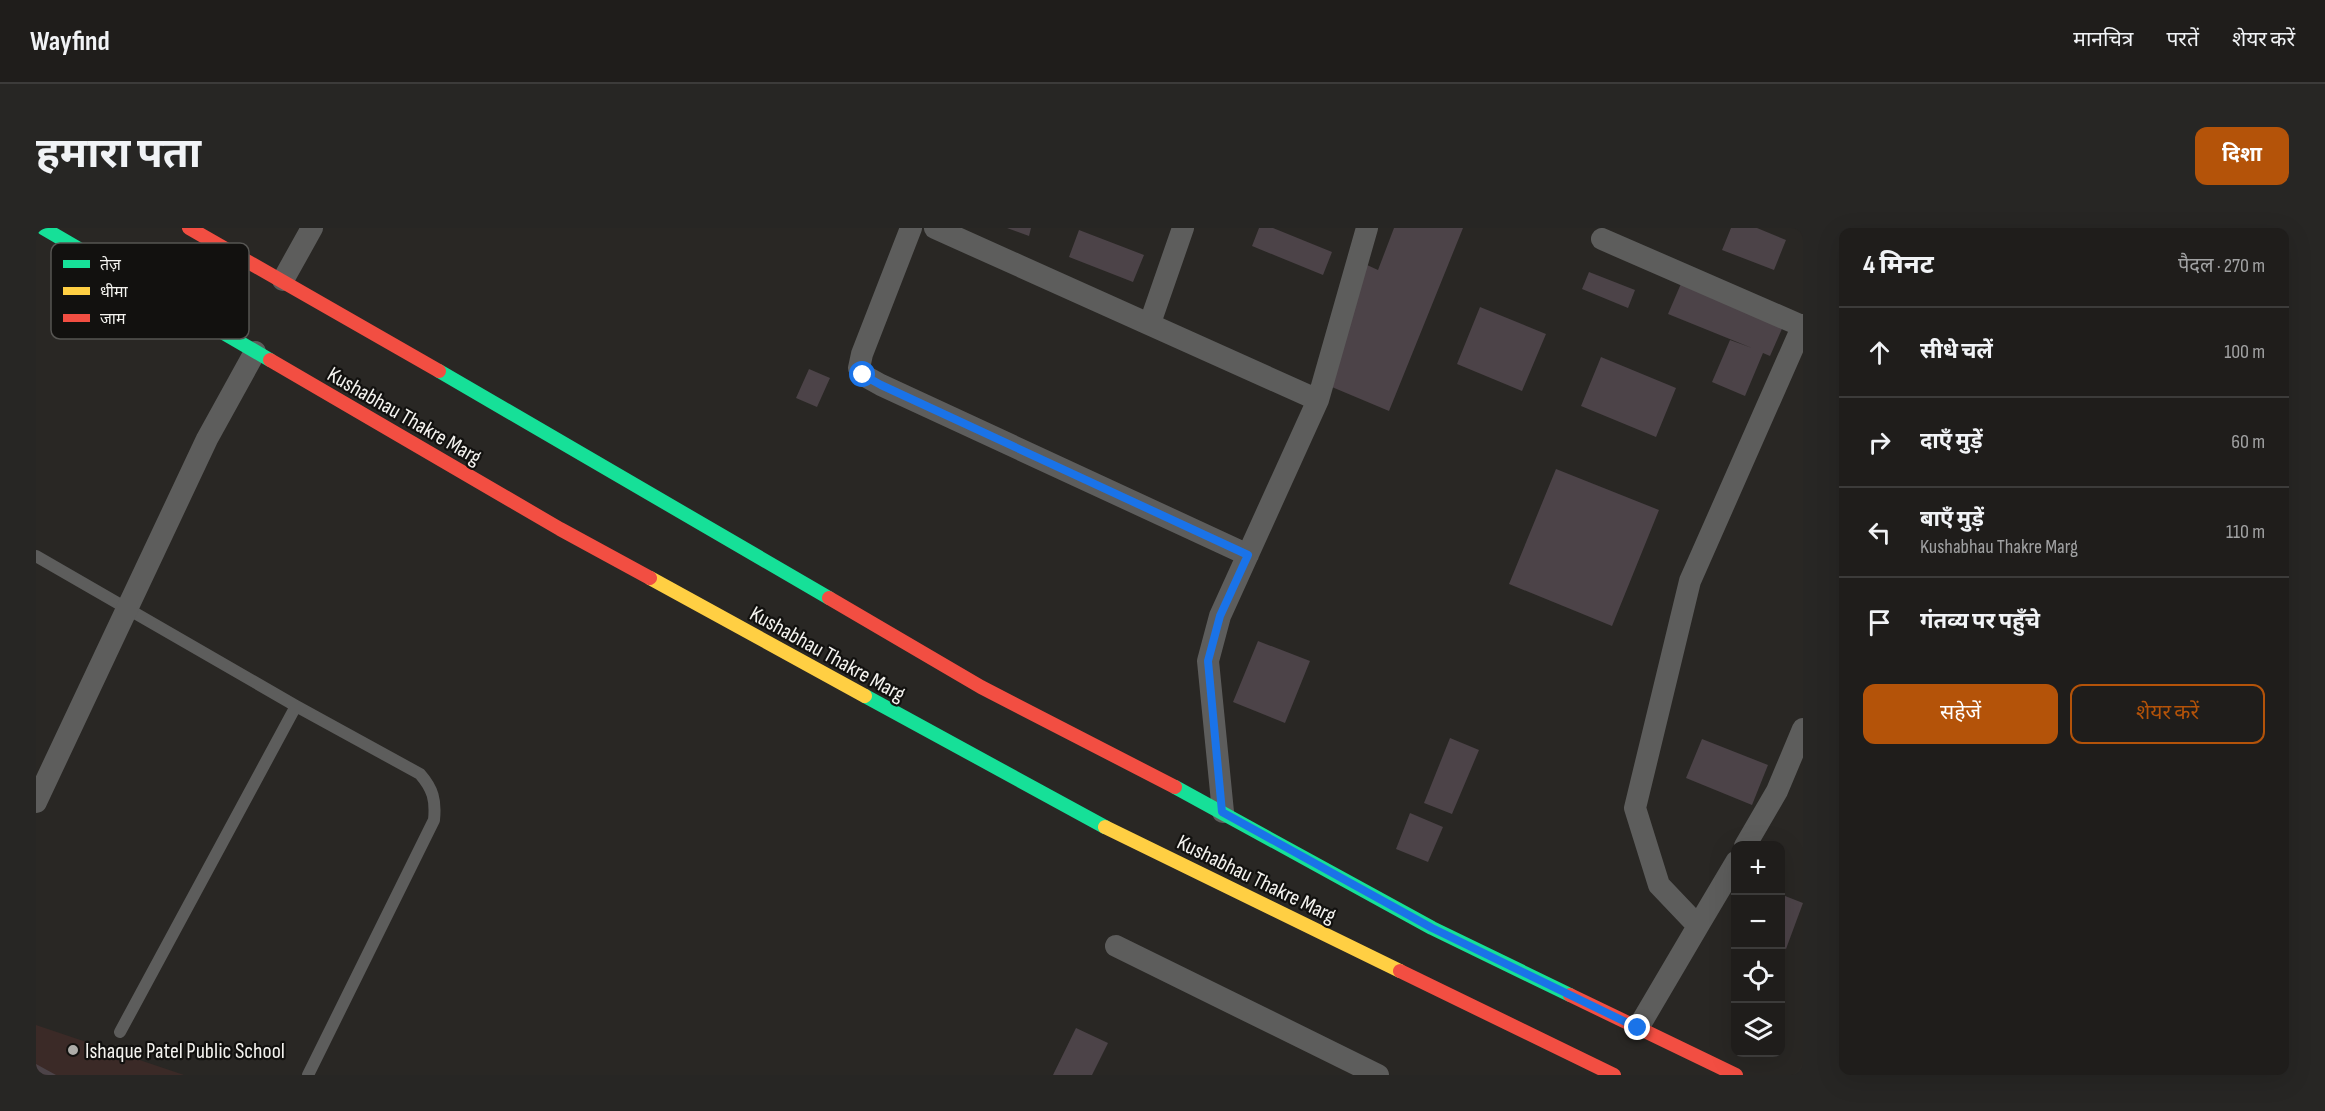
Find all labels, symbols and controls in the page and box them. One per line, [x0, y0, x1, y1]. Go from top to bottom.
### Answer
text: Wayfind [30, 25, 110, 58]
text: मानचित्र [2073, 27, 2133, 52]
text: परतें [2166, 27, 2199, 52]
text: शेयर करें [2232, 27, 2295, 52]
button: दिशा [2195, 127, 2289, 185]
text: हमारा पता [36, 129, 201, 180]
legend [51, 243, 249, 339]
text: 4 मिनट [1863, 250, 1934, 281]
text: पैदल · 270 m [2178, 254, 2265, 278]
text: तेज़ [100, 255, 122, 275]
text: धीमा [100, 283, 129, 302]
text: जाम [100, 310, 126, 329]
icon: ahead [1863, 336, 1896, 369]
text: सीधे चलें [1920, 338, 1993, 365]
text: 100 m [2224, 340, 2265, 364]
street label: Kushabhau Thakre Marg [322, 361, 486, 472]
route start [849, 361, 875, 387]
icon: right [1863, 426, 1896, 459]
text: दाएँ मुड़ें [1920, 428, 1983, 455]
text: 60 m [2231, 430, 2265, 454]
text: बाएँ मुड़ें [1920, 506, 1984, 533]
icon: left [1863, 516, 1896, 549]
text: 110 m [2226, 520, 2265, 544]
text: Kushabhau Thakre Marg [1920, 535, 2078, 559]
street label: Kushabhau Thakre Marg [745, 600, 910, 708]
icon: arrive [1863, 606, 1896, 639]
text: गंतव्य पर पहुँचे [1920, 608, 2040, 635]
button: सहेजें [1863, 684, 2058, 744]
button: शेयर करें [2070, 684, 2265, 744]
street label: Kushabhau Thakre Marg [1172, 829, 1341, 930]
map controls [1731, 841, 1785, 1057]
button: + [1731, 841, 1785, 895]
button: − [1731, 895, 1785, 949]
button: locate [1731, 949, 1785, 1003]
button: layers [1731, 1003, 1785, 1057]
route end [1624, 1014, 1650, 1040]
place label: Ishaque Patel Public School [85, 1038, 285, 1065]
marker: Ishaque Patel Public School [66, 1043, 80, 1057]

